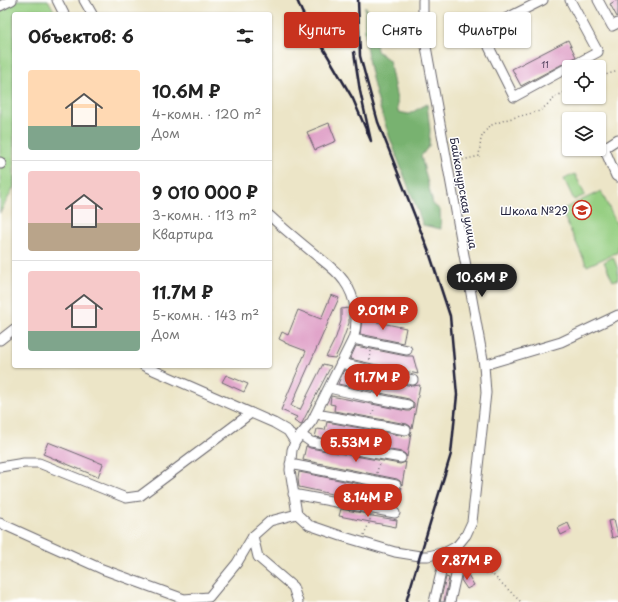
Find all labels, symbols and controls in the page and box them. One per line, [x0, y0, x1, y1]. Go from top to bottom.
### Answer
chip: Купить [284, 12, 359, 48]
chip: Снять [367, 12, 436, 48]
chip: Фильтры [444, 12, 531, 48]
text: Объектов: 6 [28, 23, 134, 49]
icon: filters [234, 25, 256, 47]
house number: 11 [541, 57, 549, 71]
map controls [562, 60, 606, 156]
button: locate [562, 60, 606, 104]
text: 10.6M ₽ [152, 78, 220, 104]
icon: home [60, 86, 108, 134]
text: 4-комн. · 120 m² [152, 104, 261, 123]
button: layers [562, 112, 606, 156]
text: Дом [152, 123, 180, 142]
street label: Байконурская улица [446, 136, 482, 250]
text: 9 010 000 ₽ [152, 179, 258, 205]
icon: home [60, 187, 108, 235]
school or university icon: Школа №29 [571, 199, 593, 221]
place label: Школа №29 [500, 202, 568, 219]
text: 3-комн. · 113 m² [152, 205, 257, 224]
text: Квартира [152, 224, 213, 243]
pin: 10.6M ₽ [445, 264, 519, 298]
text: 10.6M ₽ [456, 267, 508, 286]
text: 11.7M ₽ [152, 279, 213, 305]
icon: home [60, 287, 108, 335]
pin: 9.01M ₽ [346, 297, 420, 331]
text: 9.01M ₽ [358, 300, 408, 319]
text: 5-комн. · 143 m² [152, 305, 259, 324]
text: Дом [152, 324, 180, 343]
pin: 11.7M ₽ [340, 364, 414, 398]
text: 11.7M ₽ [354, 367, 400, 386]
pin: 5.53M ₽ [319, 429, 393, 463]
text: 5.53M ₽ [330, 432, 382, 451]
pin: 8.14M ₽ [331, 484, 405, 518]
text: 8.14M ₽ [343, 487, 393, 506]
pin: 7.87M ₽ [430, 547, 504, 581]
text: 7.87M ₽ [441, 550, 493, 569]

